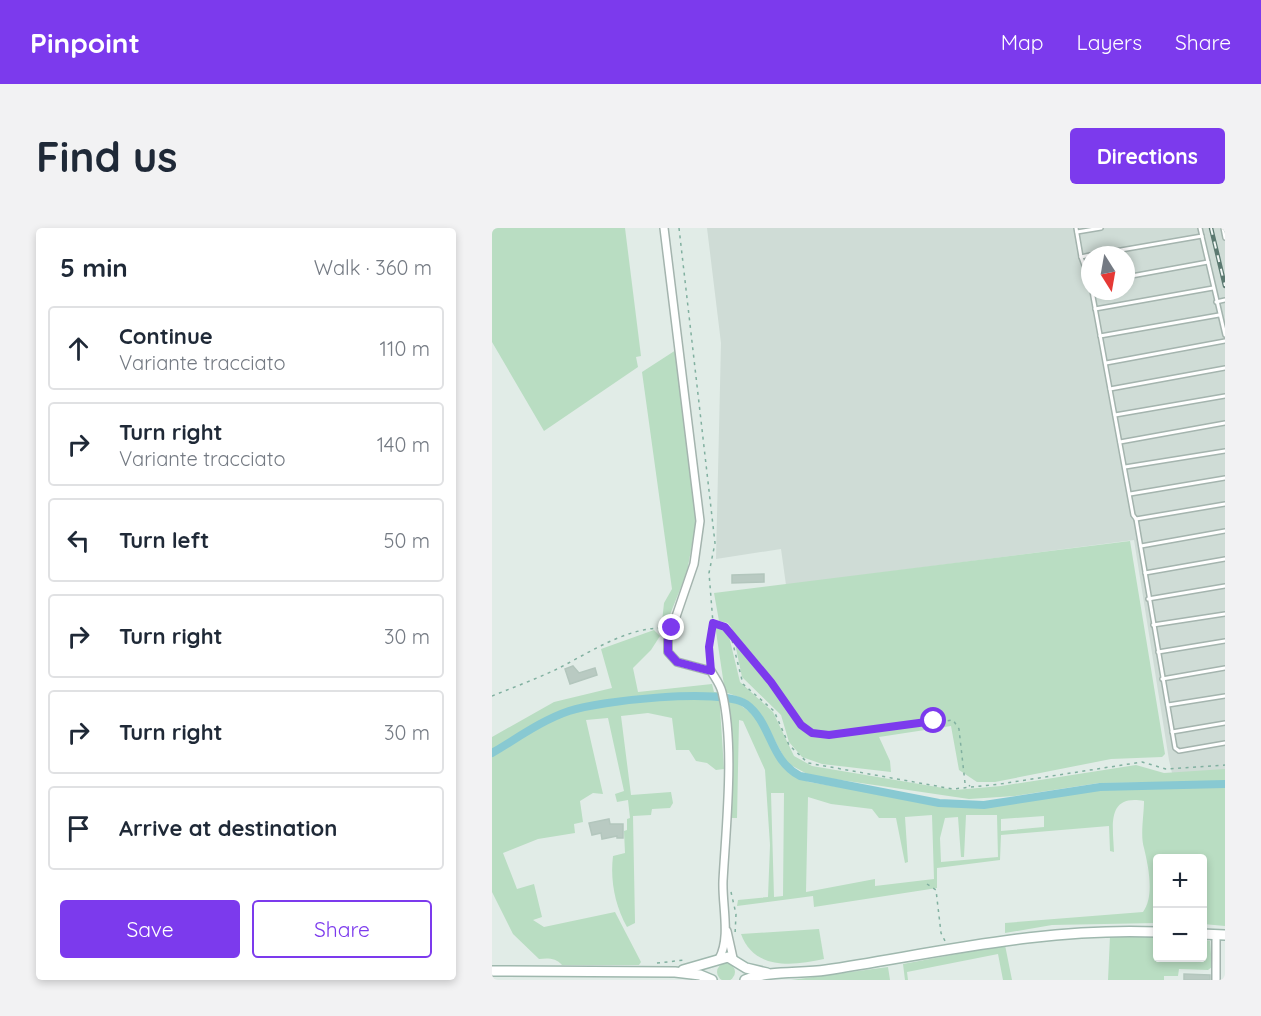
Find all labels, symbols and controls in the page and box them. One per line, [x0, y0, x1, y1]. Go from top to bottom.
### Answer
text: Pinpoint [30, 25, 140, 60]
text: Map [1001, 29, 1044, 55]
text: Layers [1077, 29, 1142, 55]
text: Share [1175, 29, 1231, 55]
button: Directions [1070, 128, 1225, 184]
text: Find us [36, 130, 178, 183]
north arrow [1081, 246, 1135, 300]
text: 5 min [60, 251, 128, 284]
text: Walk · 360 m [314, 255, 432, 280]
text: Continue [119, 322, 213, 350]
icon: ahead [62, 332, 95, 365]
text: 110 m [380, 336, 430, 361]
text: Variante tracciato [119, 350, 286, 375]
text: Turn right [119, 418, 223, 446]
icon: right [62, 428, 95, 461]
text: 140 m [377, 432, 430, 457]
text: Variante tracciato [119, 446, 286, 471]
icon: left [62, 524, 95, 557]
text: Turn left [119, 526, 209, 554]
text: 50 m [384, 528, 430, 553]
route end [658, 614, 684, 640]
icon: right [62, 620, 95, 653]
text: Turn right [119, 622, 223, 650]
text: 30 m [384, 624, 430, 649]
route start [920, 707, 946, 733]
icon: right [62, 716, 95, 749]
text: Turn right [119, 718, 223, 746]
text: 30 m [384, 720, 430, 745]
icon: arrive [62, 812, 95, 845]
text: Arrive at destination [119, 814, 337, 842]
map controls [1153, 854, 1207, 962]
button: + [1153, 854, 1207, 908]
button: Save [60, 900, 240, 958]
button: Share [252, 900, 432, 958]
button: − [1153, 908, 1207, 962]

